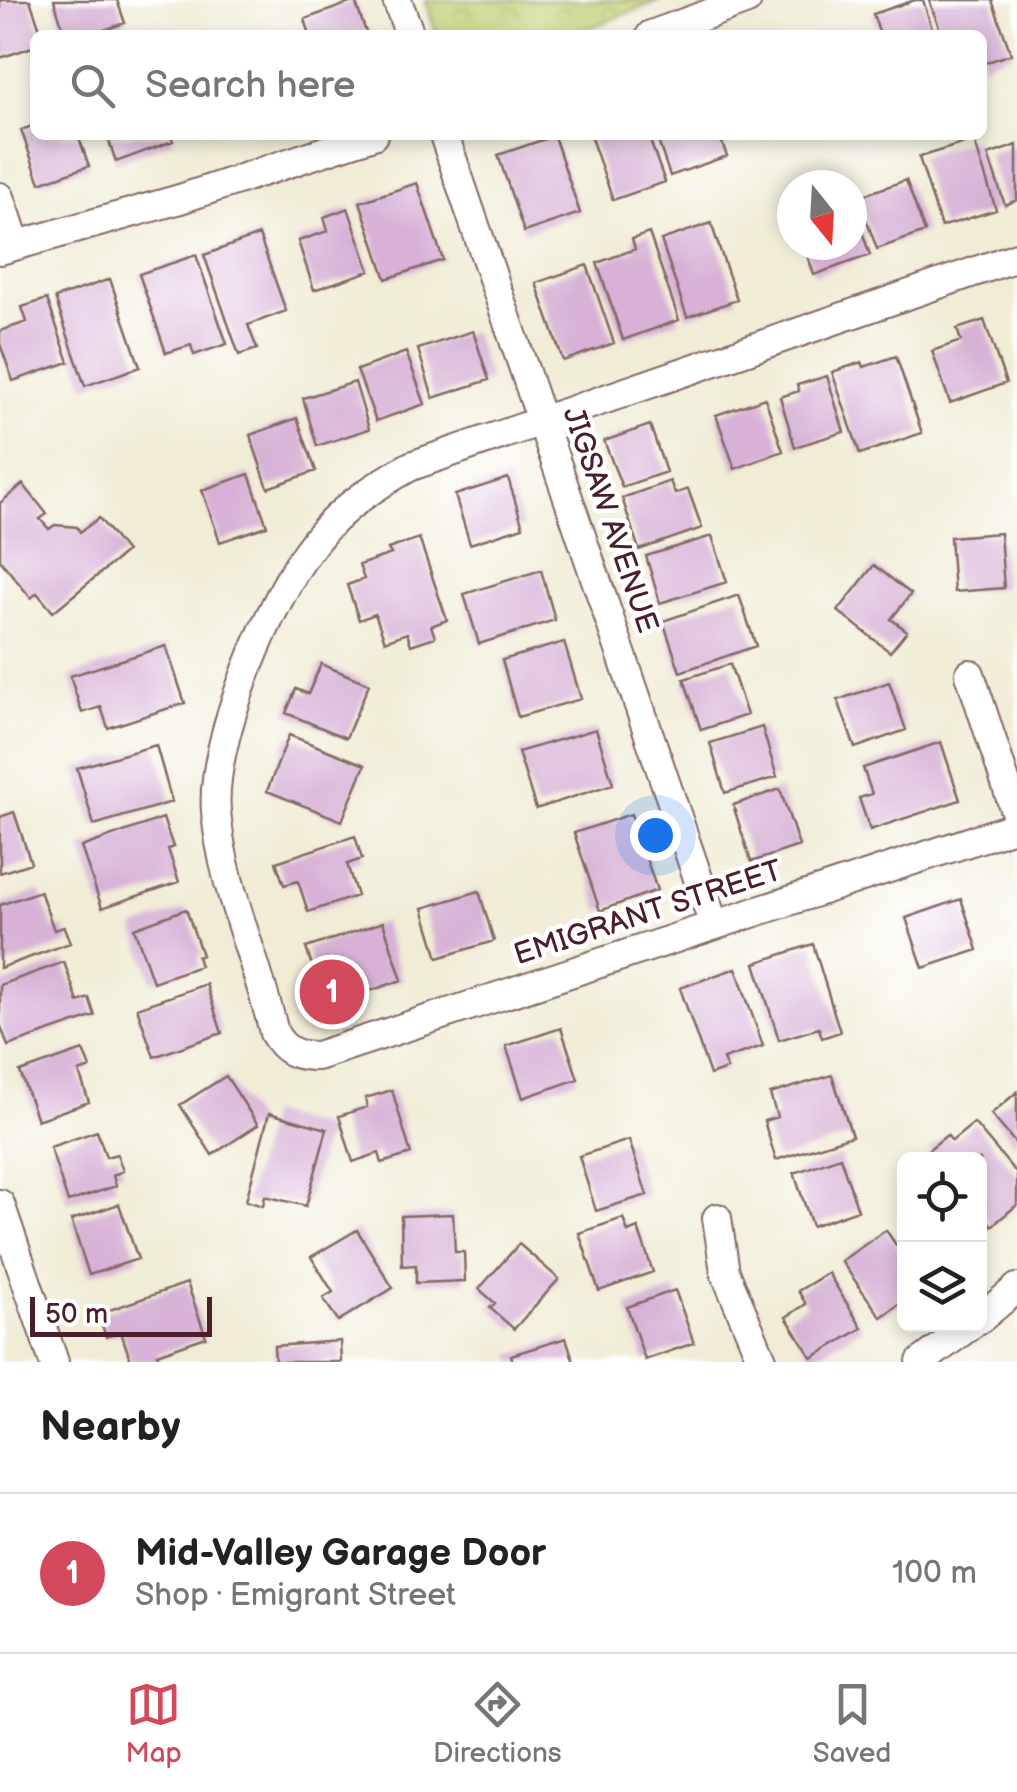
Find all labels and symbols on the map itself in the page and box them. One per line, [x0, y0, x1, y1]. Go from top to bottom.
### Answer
north arrow [777, 170, 867, 260]
street label: JIGSAW AVENUE [554, 402, 666, 638]
your location [630, 810, 681, 861]
street label: EMIGRANT STREET [509, 853, 787, 973]
pin: 1 [300, 954, 364, 1030]
scale bar [30, 1292, 212, 1336]

